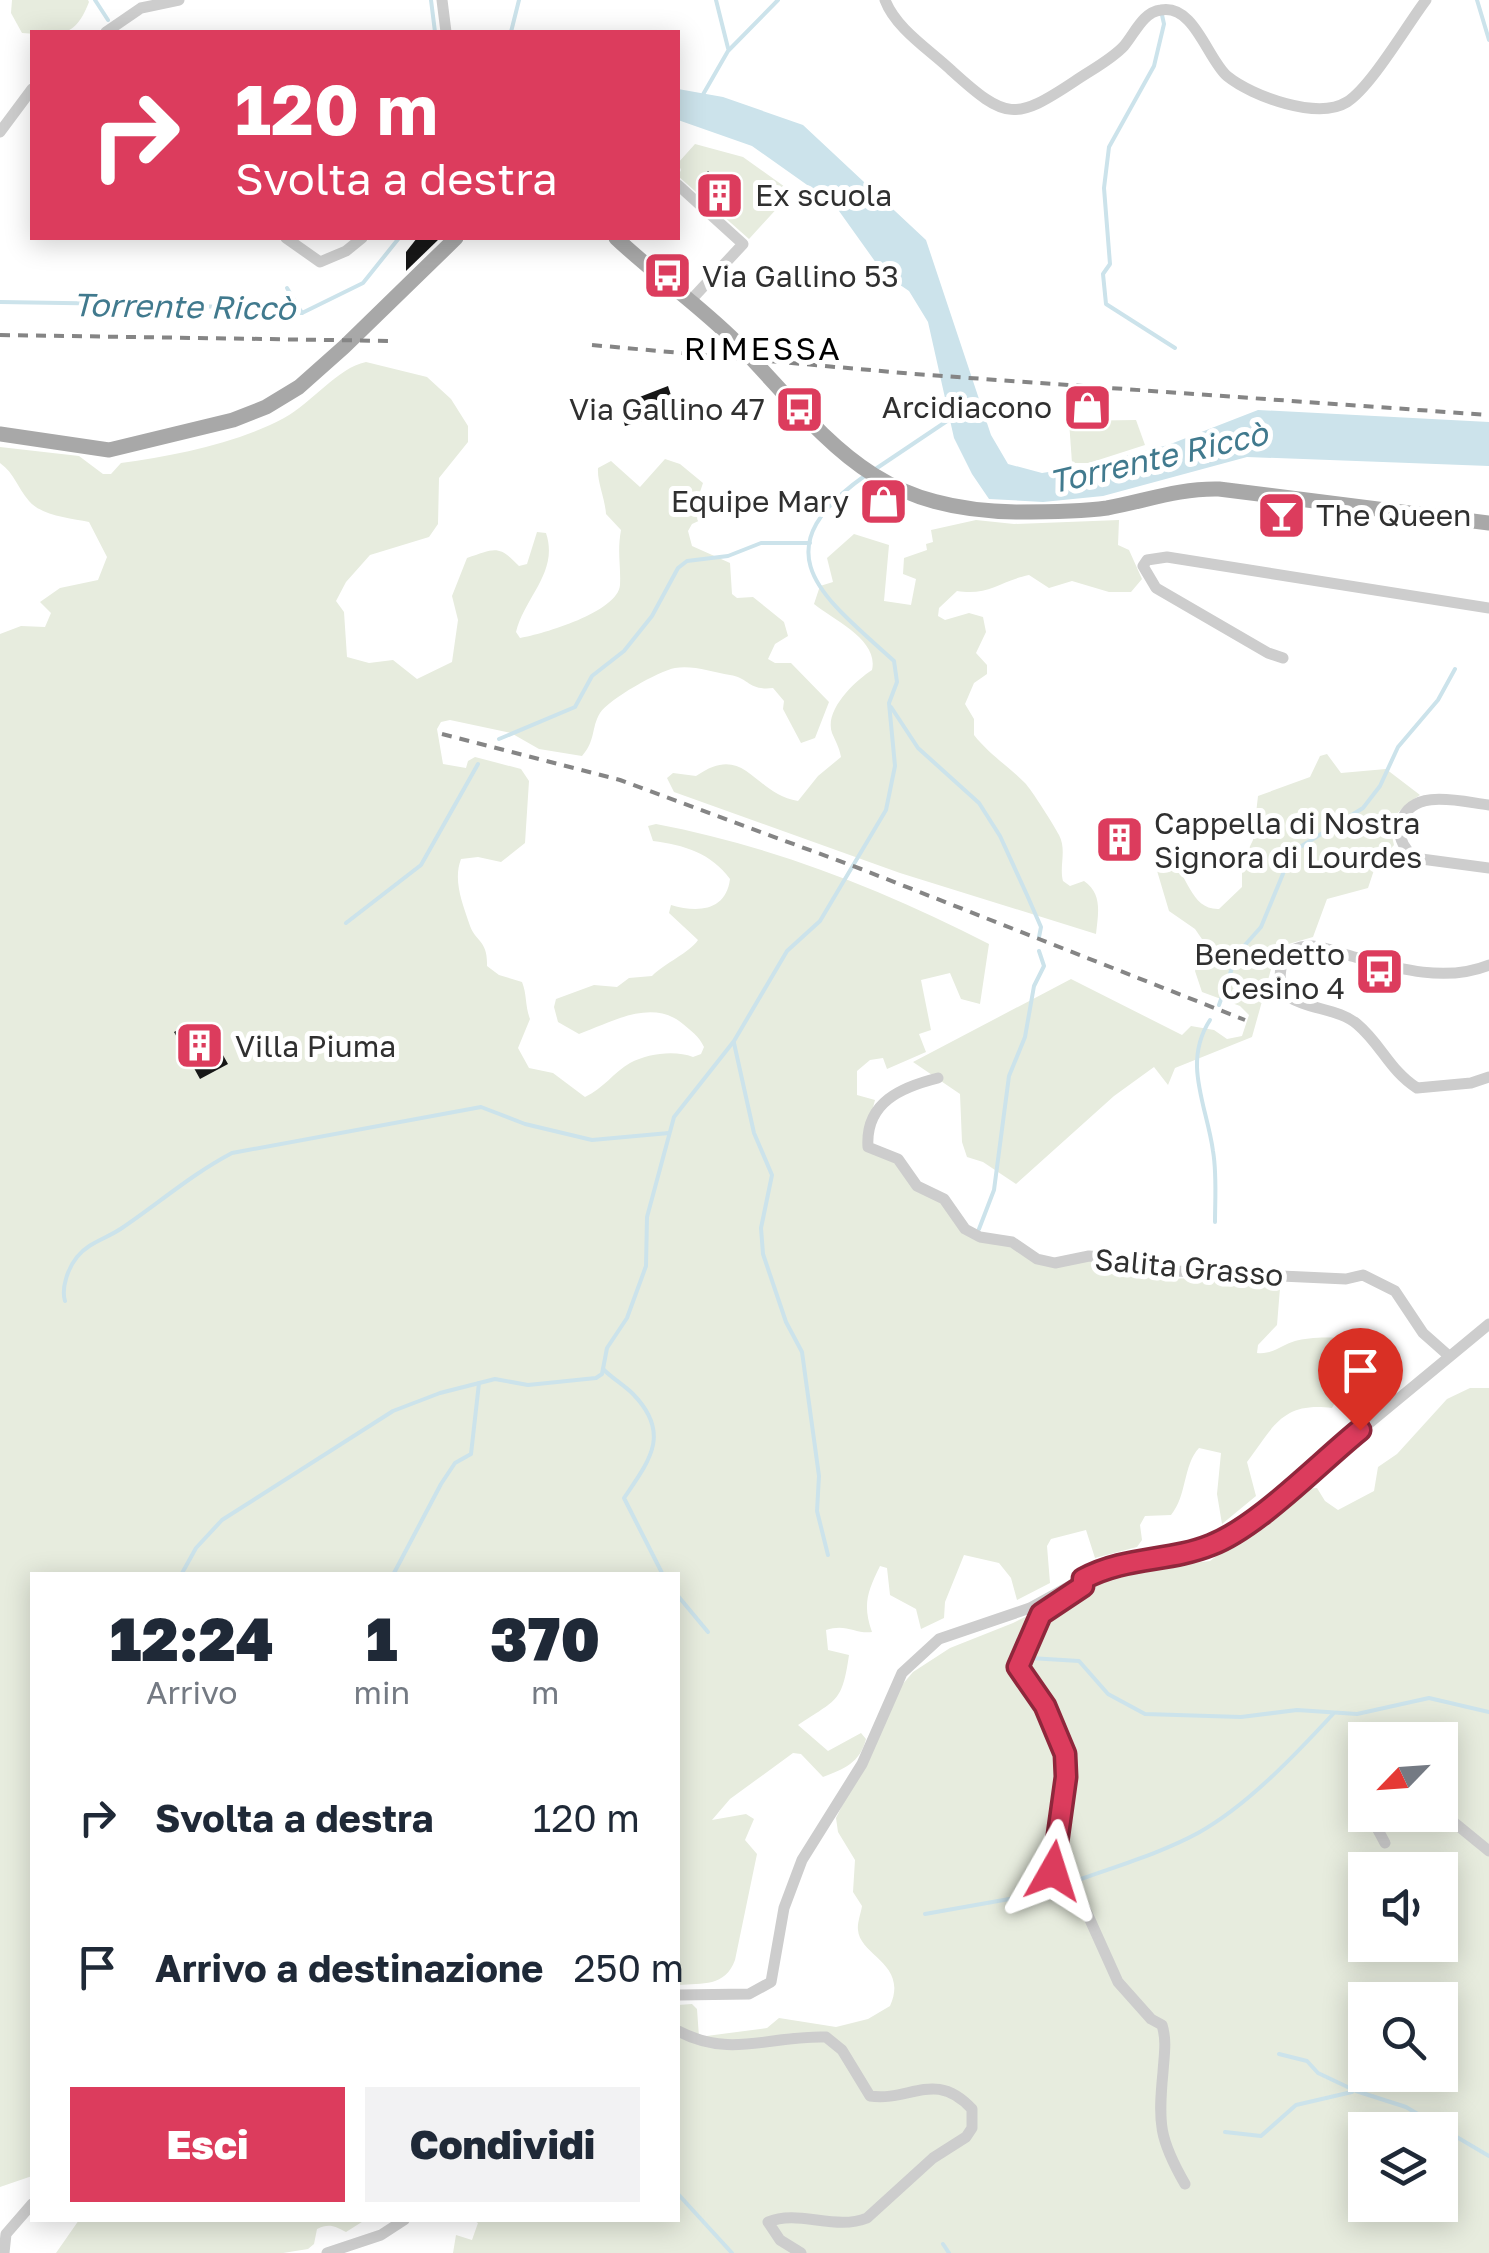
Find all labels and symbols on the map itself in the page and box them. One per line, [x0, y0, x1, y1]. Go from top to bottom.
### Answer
building icon: Ex scuola [694, 169, 746, 221]
place label: Ex scuola [755, 177, 892, 213]
bus stop icon: Via Gallino 53 [641, 250, 693, 302]
place label: Via Gallino 53 [702, 258, 899, 294]
water label: Torrente Riccò [72, 285, 297, 327]
district label: RIMESSA [684, 329, 842, 367]
shop icon: Arcidiacono [1061, 381, 1113, 433]
bus stop icon: Via Gallino 47 [774, 383, 826, 435]
place label: Arcidiacono [882, 389, 1052, 425]
place label: Via Gallino 47 [569, 391, 765, 427]
water label: Torrente Riccò [1045, 413, 1272, 501]
shop icon: Equipe Mary [858, 475, 910, 527]
place label: Equipe Mary [671, 483, 849, 519]
bar icon: The Queen [1255, 489, 1307, 541]
place label: The Queen [1316, 497, 1472, 533]
place label: Cappella di Nostra Signora di Lourdes [1154, 805, 1422, 875]
building icon: Cappella di Nostra Signora di Lourdes [1093, 814, 1145, 866]
place label: Benedetto Cesino 4 [1194, 936, 1345, 1006]
bus stop icon: Benedetto Cesino 4 [1354, 945, 1406, 997]
building icon: Villa Piuma [174, 1020, 226, 1072]
place label: Villa Piuma [235, 1028, 396, 1064]
street label: Salita Grasso [1093, 1241, 1285, 1293]
pin [1318, 1328, 1403, 1431]
north arrow [1348, 1722, 1458, 1832]
position arrow [1001, 1819, 1105, 1923]

